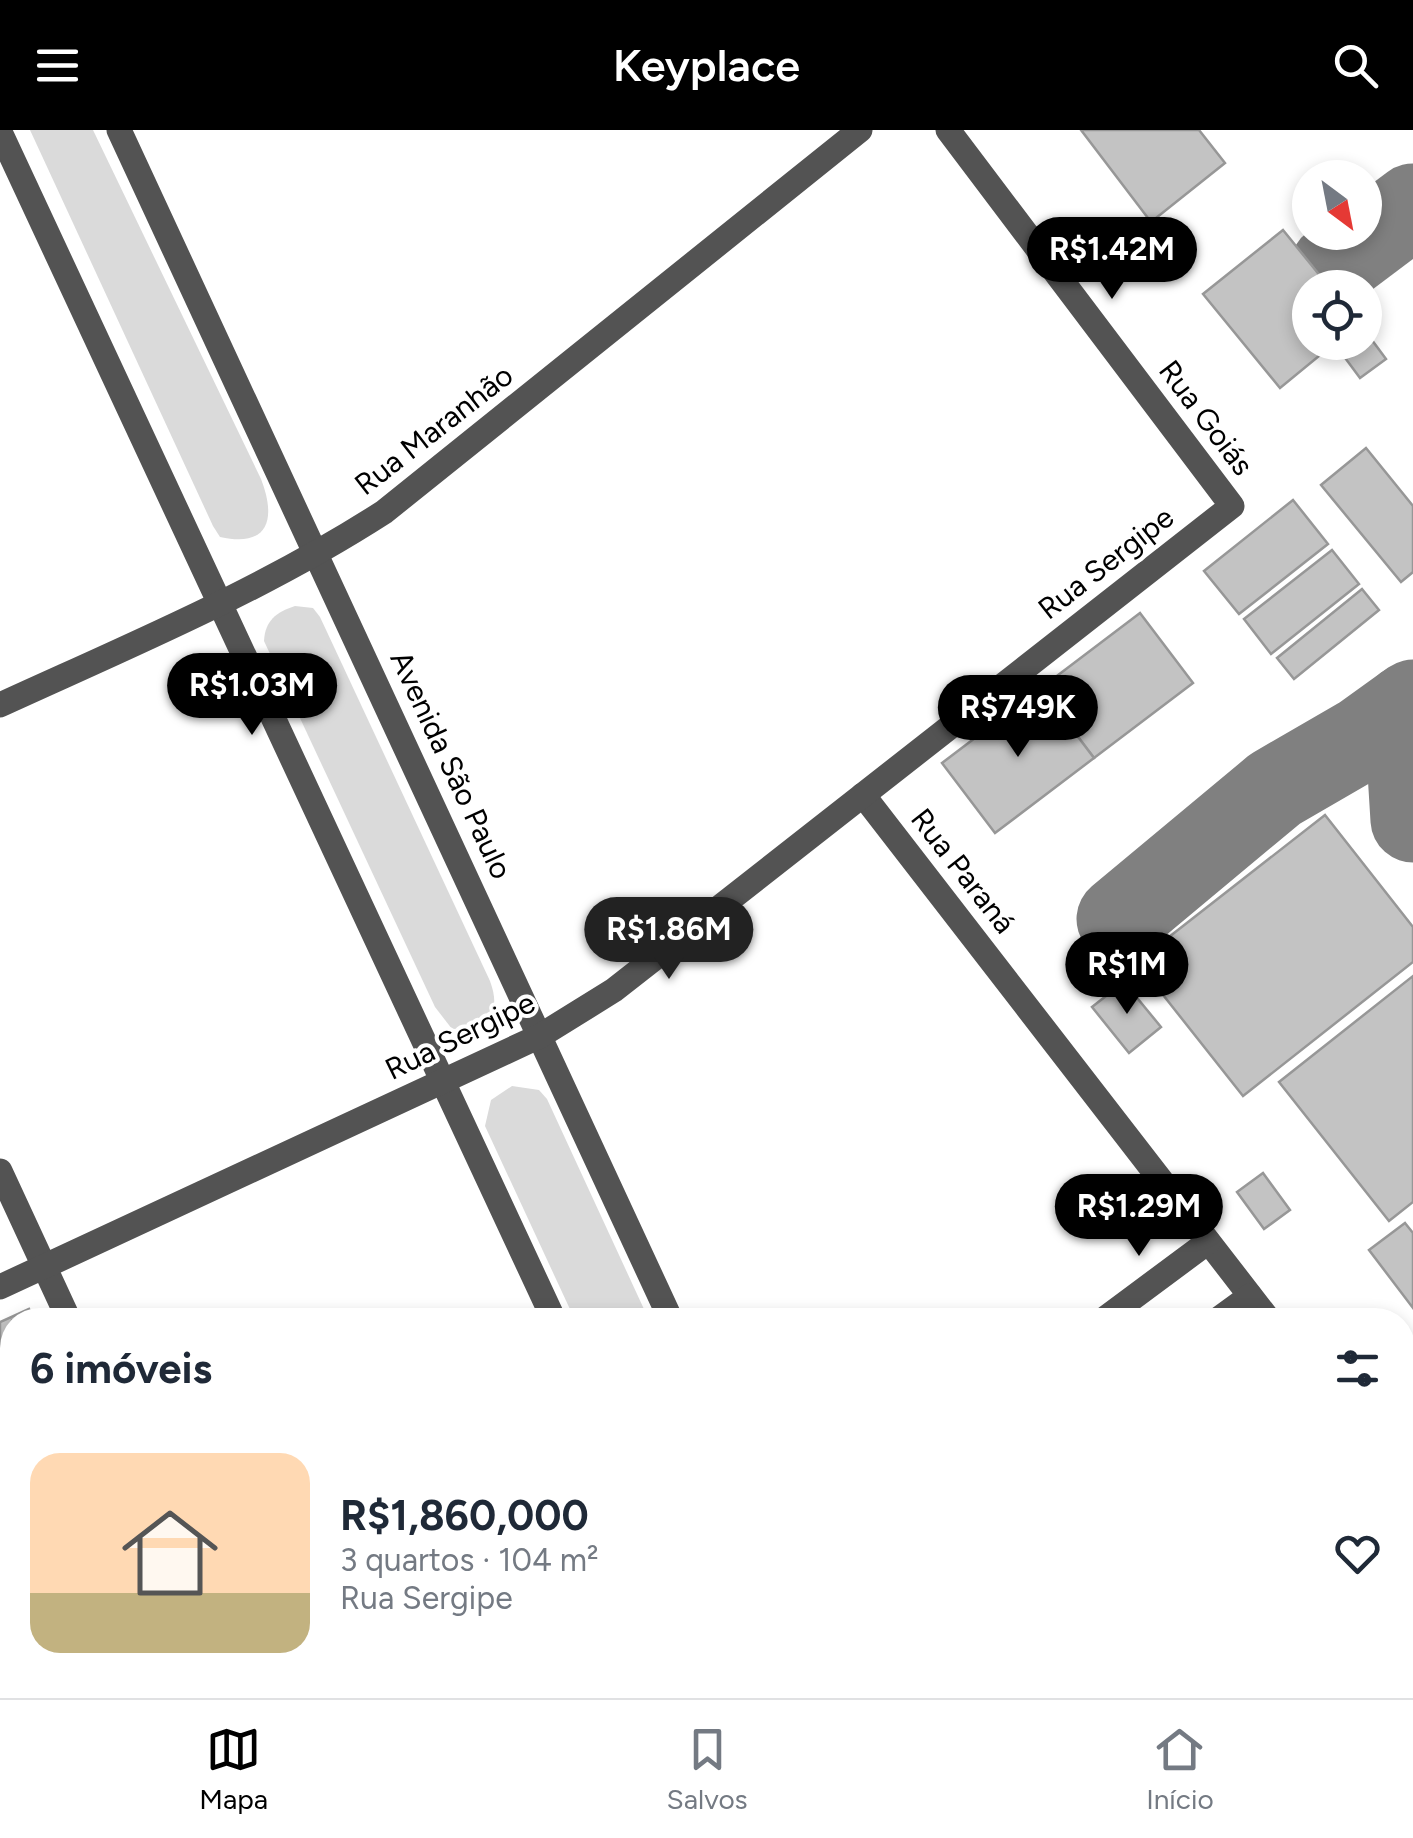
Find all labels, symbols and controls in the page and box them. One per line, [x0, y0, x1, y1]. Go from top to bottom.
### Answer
icon: menu [30, 38, 85, 93]
text: Keyplace [613, 38, 800, 92]
icon: search [1328, 38, 1383, 93]
north arrow [1292, 160, 1382, 250]
map controls [1292, 160, 1382, 360]
pin: R$1.42M [1020, 217, 1204, 302]
text: R$1.42M [1049, 230, 1175, 268]
button: locate [1292, 270, 1382, 360]
street label: Rua Goiás [1151, 353, 1262, 483]
street label: Rua Maranhão [347, 356, 520, 503]
street label: Rua Sergipe [1031, 498, 1181, 627]
street label: Avenida São Paulo [382, 645, 520, 885]
pin: R$1.03M [160, 653, 344, 738]
text: R$1.03M [189, 666, 315, 704]
pin: R$749K [937, 675, 1099, 760]
text: R$749K [960, 688, 1076, 726]
street label: Rua Paraná [903, 801, 1024, 940]
pin: R$1.86M [577, 897, 761, 982]
text: R$1.86M [606, 910, 732, 948]
pin: R$1M [1068, 932, 1186, 1017]
text: R$1M [1087, 945, 1167, 983]
street label: Rua Sergipe [379, 983, 541, 1088]
pin: R$1.29M [1047, 1174, 1231, 1259]
text: R$1.29M [1077, 1187, 1201, 1225]
icon: filters [1330, 1341, 1385, 1396]
text: 6 imóveis [30, 1343, 212, 1394]
text: R$1,860,000 [340, 1490, 589, 1541]
icon: home [110, 1493, 230, 1613]
icon: heart [1330, 1526, 1385, 1581]
text: 3 quartos · 104 m² [340, 1541, 599, 1579]
text: Rua Sergipe [340, 1579, 513, 1617]
tab: Mapa [199, 1722, 268, 1816]
tab: Salvos [667, 1722, 748, 1816]
tab: Início [1146, 1722, 1214, 1816]

